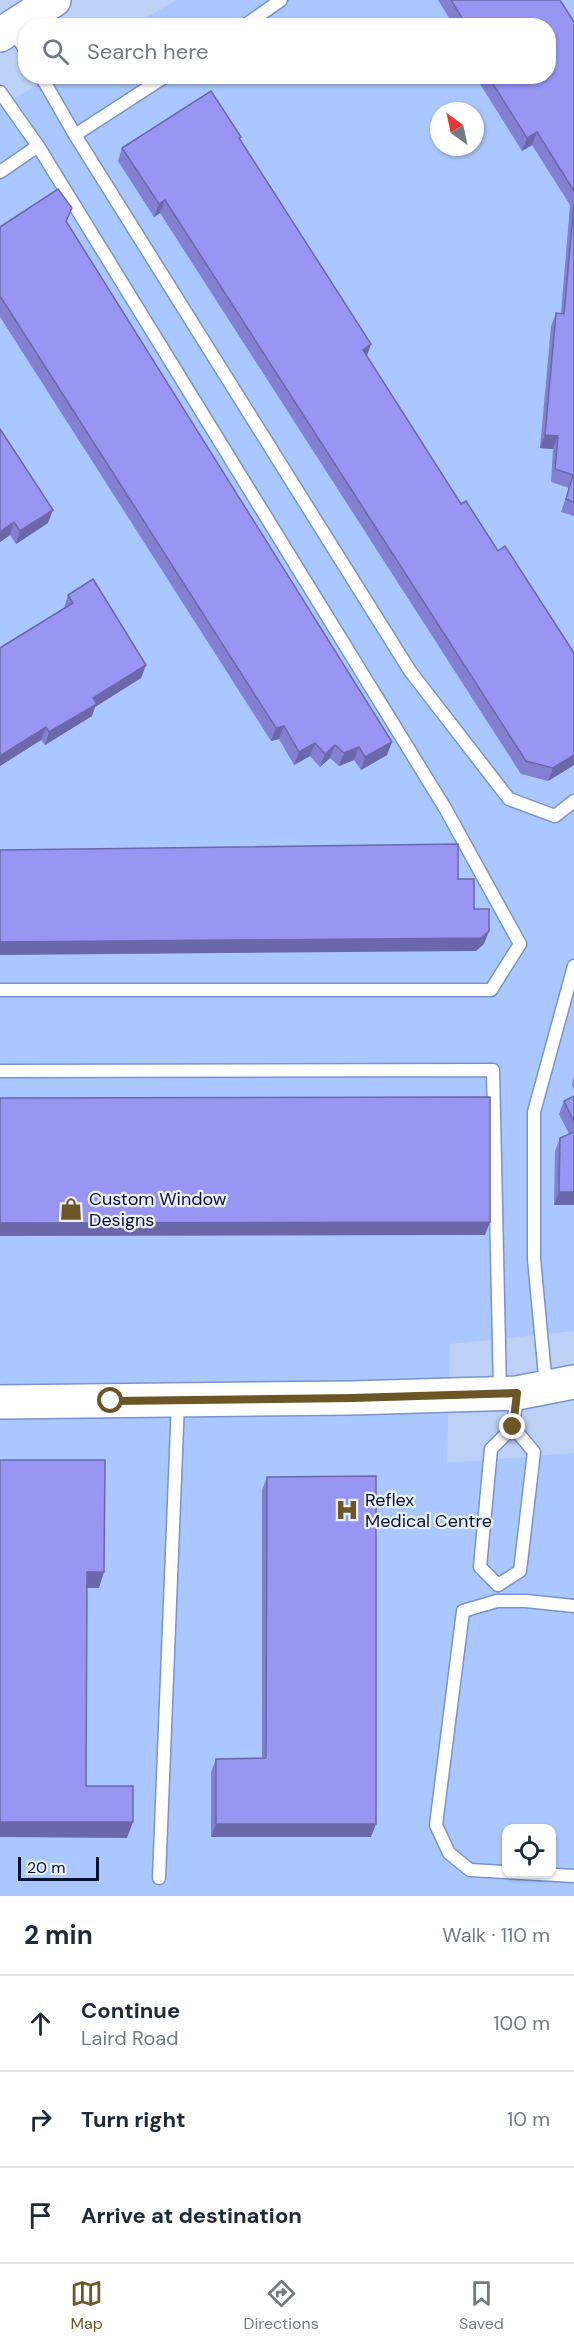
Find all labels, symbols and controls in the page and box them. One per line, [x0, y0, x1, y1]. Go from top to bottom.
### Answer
search box [18, 18, 556, 84]
icon: search [39, 35, 72, 68]
text: Search here [87, 37, 208, 66]
north arrow [430, 102, 484, 156]
place label: Custom Window Designs [89, 1187, 227, 1232]
shop icon: Custom Window Designs [58, 1196, 84, 1222]
route start [97, 1387, 123, 1413]
route end [499, 1413, 525, 1439]
place label: Reflex Medical Centre [365, 1488, 492, 1533]
hospital icon: Reflex Medical Centre [334, 1497, 360, 1523]
map controls [502, 1824, 556, 1878]
button: locate [502, 1824, 556, 1878]
scale bar [18, 1854, 99, 1882]
text: 20 m [27, 1857, 66, 1878]
text: 2 min [24, 1918, 93, 1952]
text: Walk · 110 m [442, 1922, 550, 1948]
text: Continue [81, 1996, 180, 2025]
icon: ahead [24, 2007, 57, 2040]
text: 100 m [493, 2010, 550, 2036]
text: Laird Road [81, 2025, 179, 2051]
icon: right [24, 2103, 57, 2136]
text: Turn right [81, 2105, 186, 2134]
text: 10 m [507, 2106, 550, 2132]
icon: arrive [24, 2199, 57, 2232]
text: Arrive at destination [81, 2201, 302, 2230]
tab: Map [70, 2277, 103, 2334]
tab: Directions [243, 2277, 319, 2334]
tab: Saved [459, 2277, 504, 2334]

